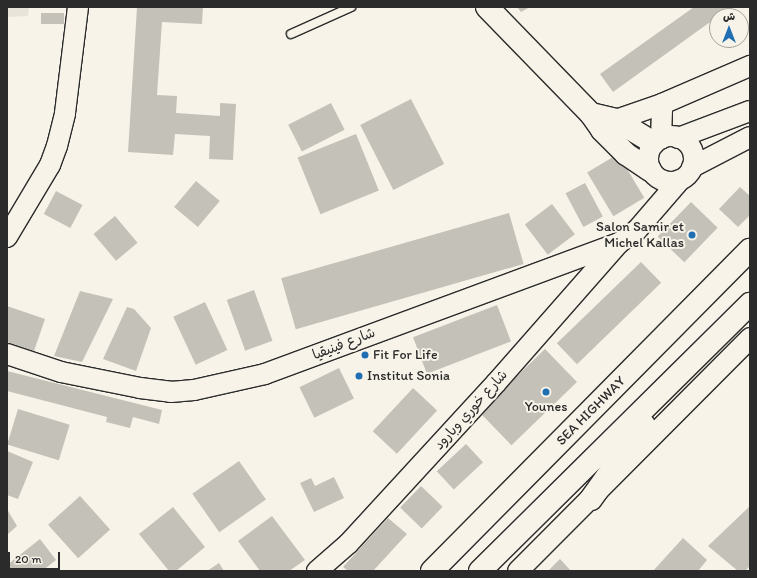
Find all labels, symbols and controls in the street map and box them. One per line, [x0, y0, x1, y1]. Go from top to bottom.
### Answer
north arrow [709, 8, 749, 48]
text: ش [723, 10, 735, 23]
place label: Salon Samir et Michel Kallas [596, 219, 684, 252]
marker: Salon Samir et Michel Kallas [687, 230, 697, 240]
street label: شارع فينيقيا [310, 324, 378, 364]
place label: Fit For Life [373, 347, 437, 363]
marker: Fit For Life [360, 350, 370, 360]
street label: شارع خوري وبارود [431, 367, 511, 453]
place label: Institut Sonia [367, 368, 450, 384]
marker: Institut Sonia [354, 371, 364, 381]
street label: SEA HIGHWAY [553, 373, 629, 449]
marker: Younes [541, 387, 551, 397]
place label: Younes [525, 399, 567, 415]
scale bar [10, 544, 62, 570]
text: 20 m [15, 552, 42, 566]

